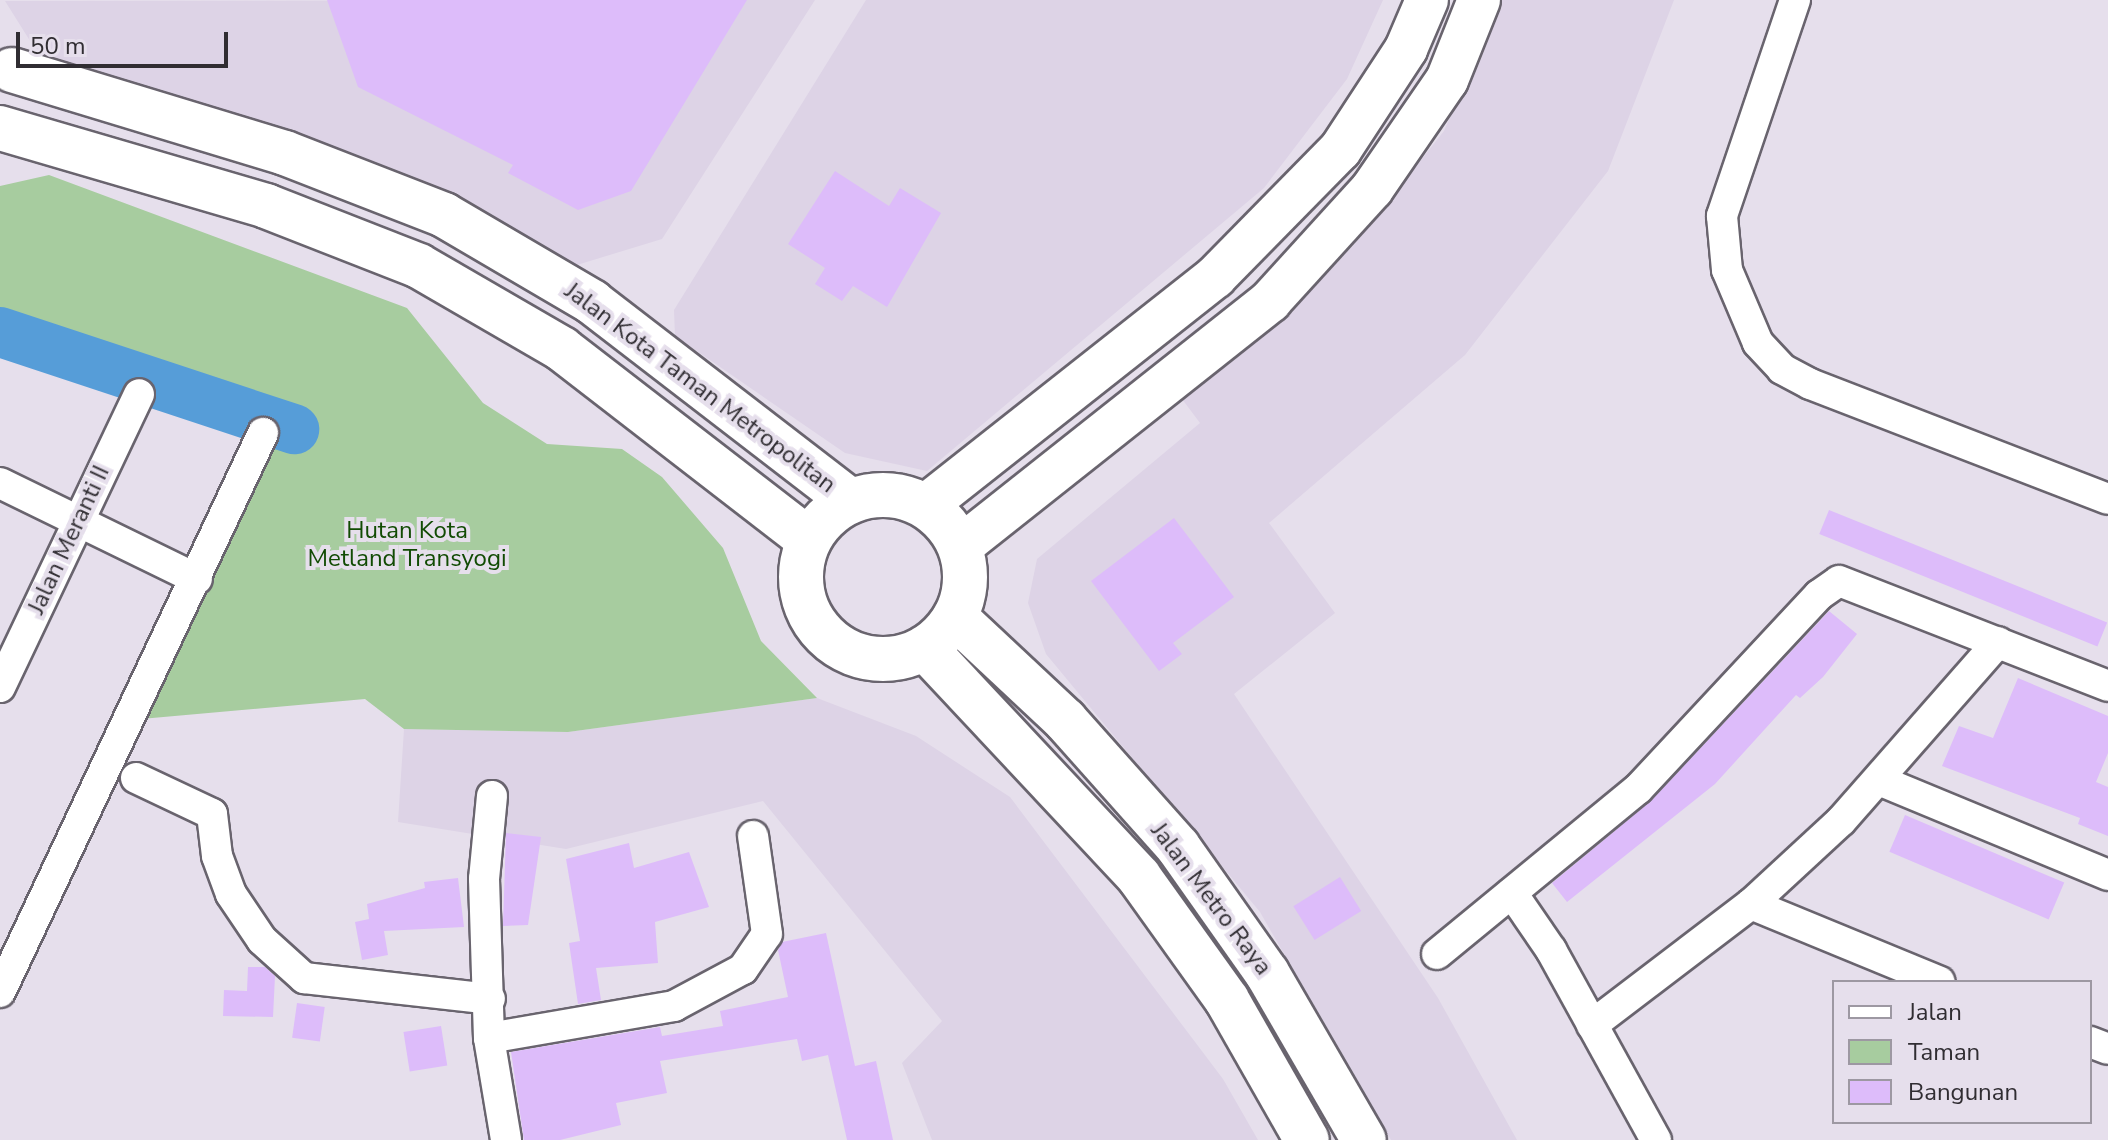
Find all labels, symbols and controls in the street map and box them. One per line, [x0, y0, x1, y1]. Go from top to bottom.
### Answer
scale bar [20, 16, 232, 66]
text: 50 m [30, 30, 86, 62]
street label: Jalan Kota Taman Metropolitan [559, 277, 841, 499]
street label: Jalan Meranti II [22, 461, 116, 619]
park label: Hutan Kota Metland Transyogi [307, 517, 507, 573]
street label: Jalan Metro Raya [1144, 817, 1278, 981]
legend [1832, 980, 2092, 1124]
text: Jalan [1908, 996, 1962, 1028]
text: Taman [1908, 1036, 1980, 1068]
text: Bangunan [1908, 1076, 2018, 1108]

